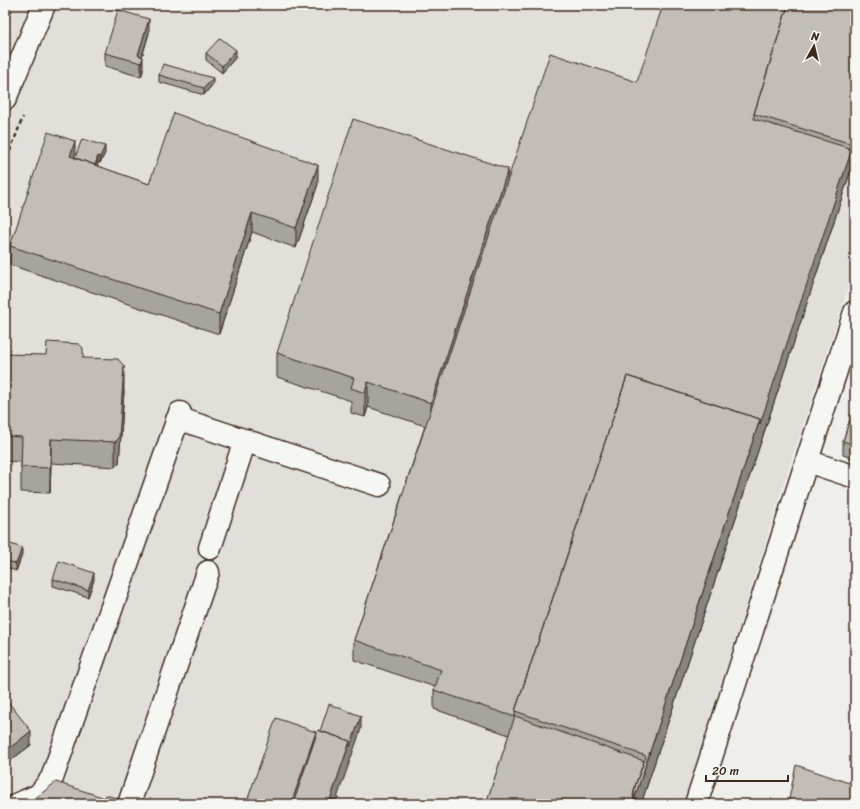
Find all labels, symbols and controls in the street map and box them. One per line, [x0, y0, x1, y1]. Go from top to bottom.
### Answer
north arrow [794, 26, 834, 66]
text: N [809, 27, 821, 47]
scale bar [706, 757, 788, 783]
text: 20 m [712, 760, 739, 782]

